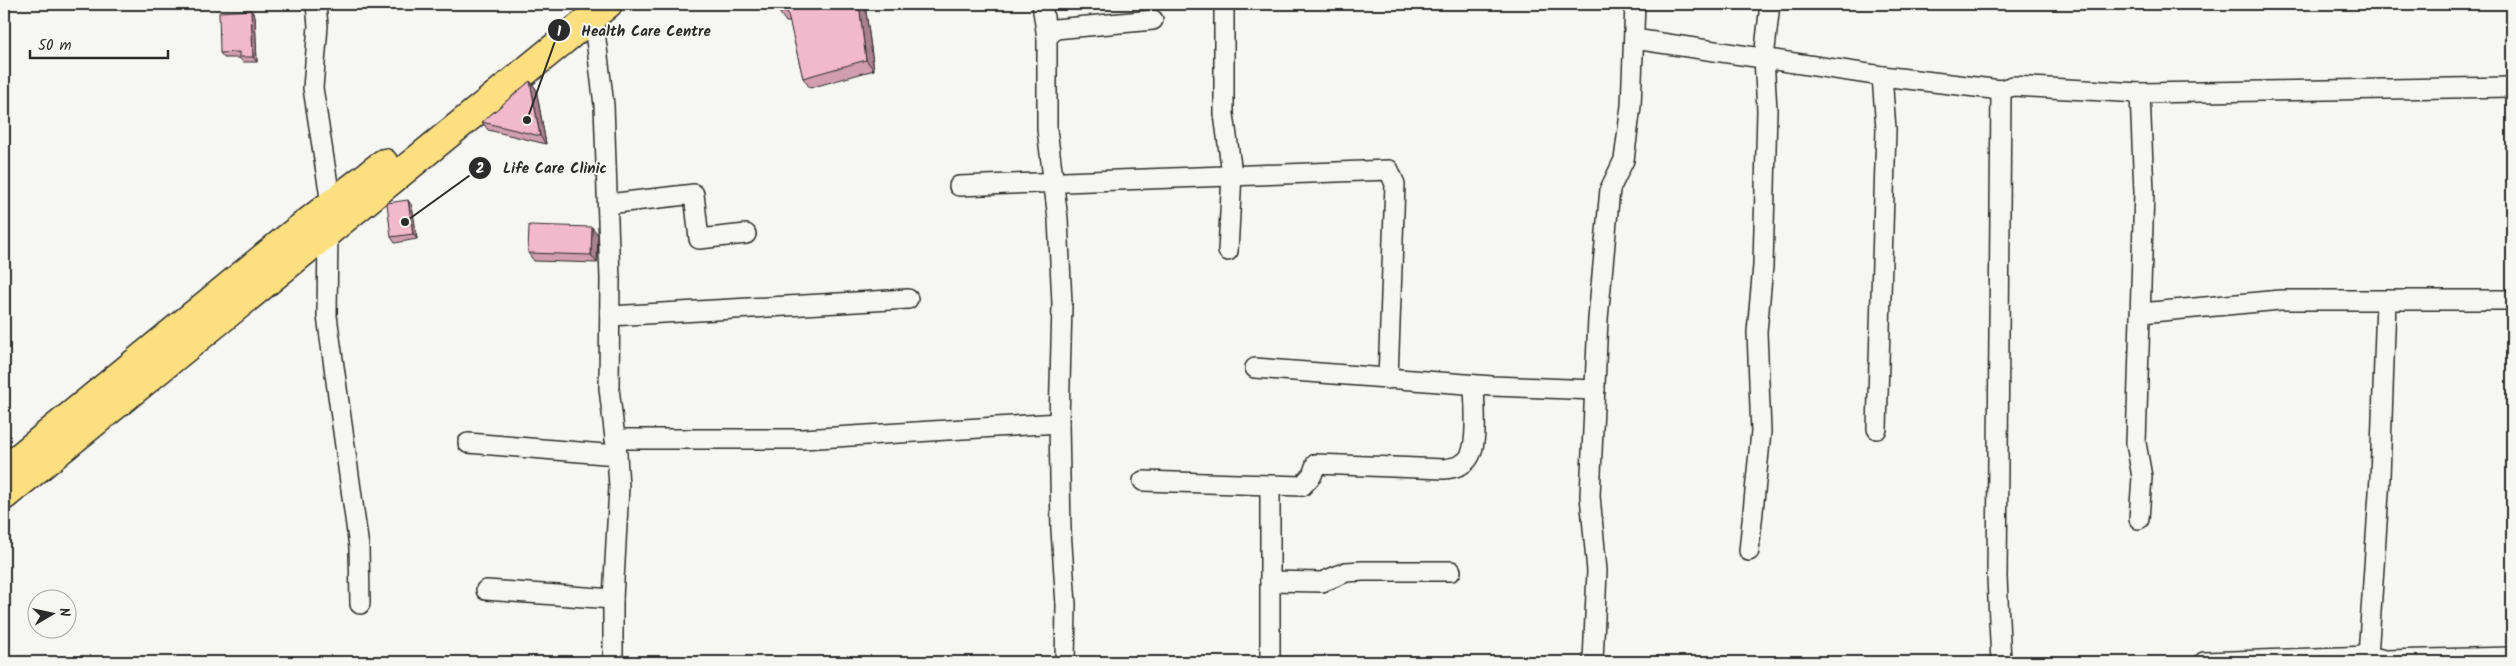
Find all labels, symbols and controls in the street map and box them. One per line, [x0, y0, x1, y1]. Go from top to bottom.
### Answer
callout: Health Care Centre [546, 15, 721, 45]
text: 1 [557, 20, 562, 44]
text: Health Care Centre [581, 20, 711, 44]
scale bar [30, 28, 168, 60]
text: 50 m [38, 34, 72, 58]
callout: Life Care Clinic [468, 153, 617, 183]
text: 2 [476, 157, 485, 181]
text: Life Care Clinic [503, 157, 607, 181]
north arrow [28, 588, 78, 638]
text: N [52, 606, 75, 618]

